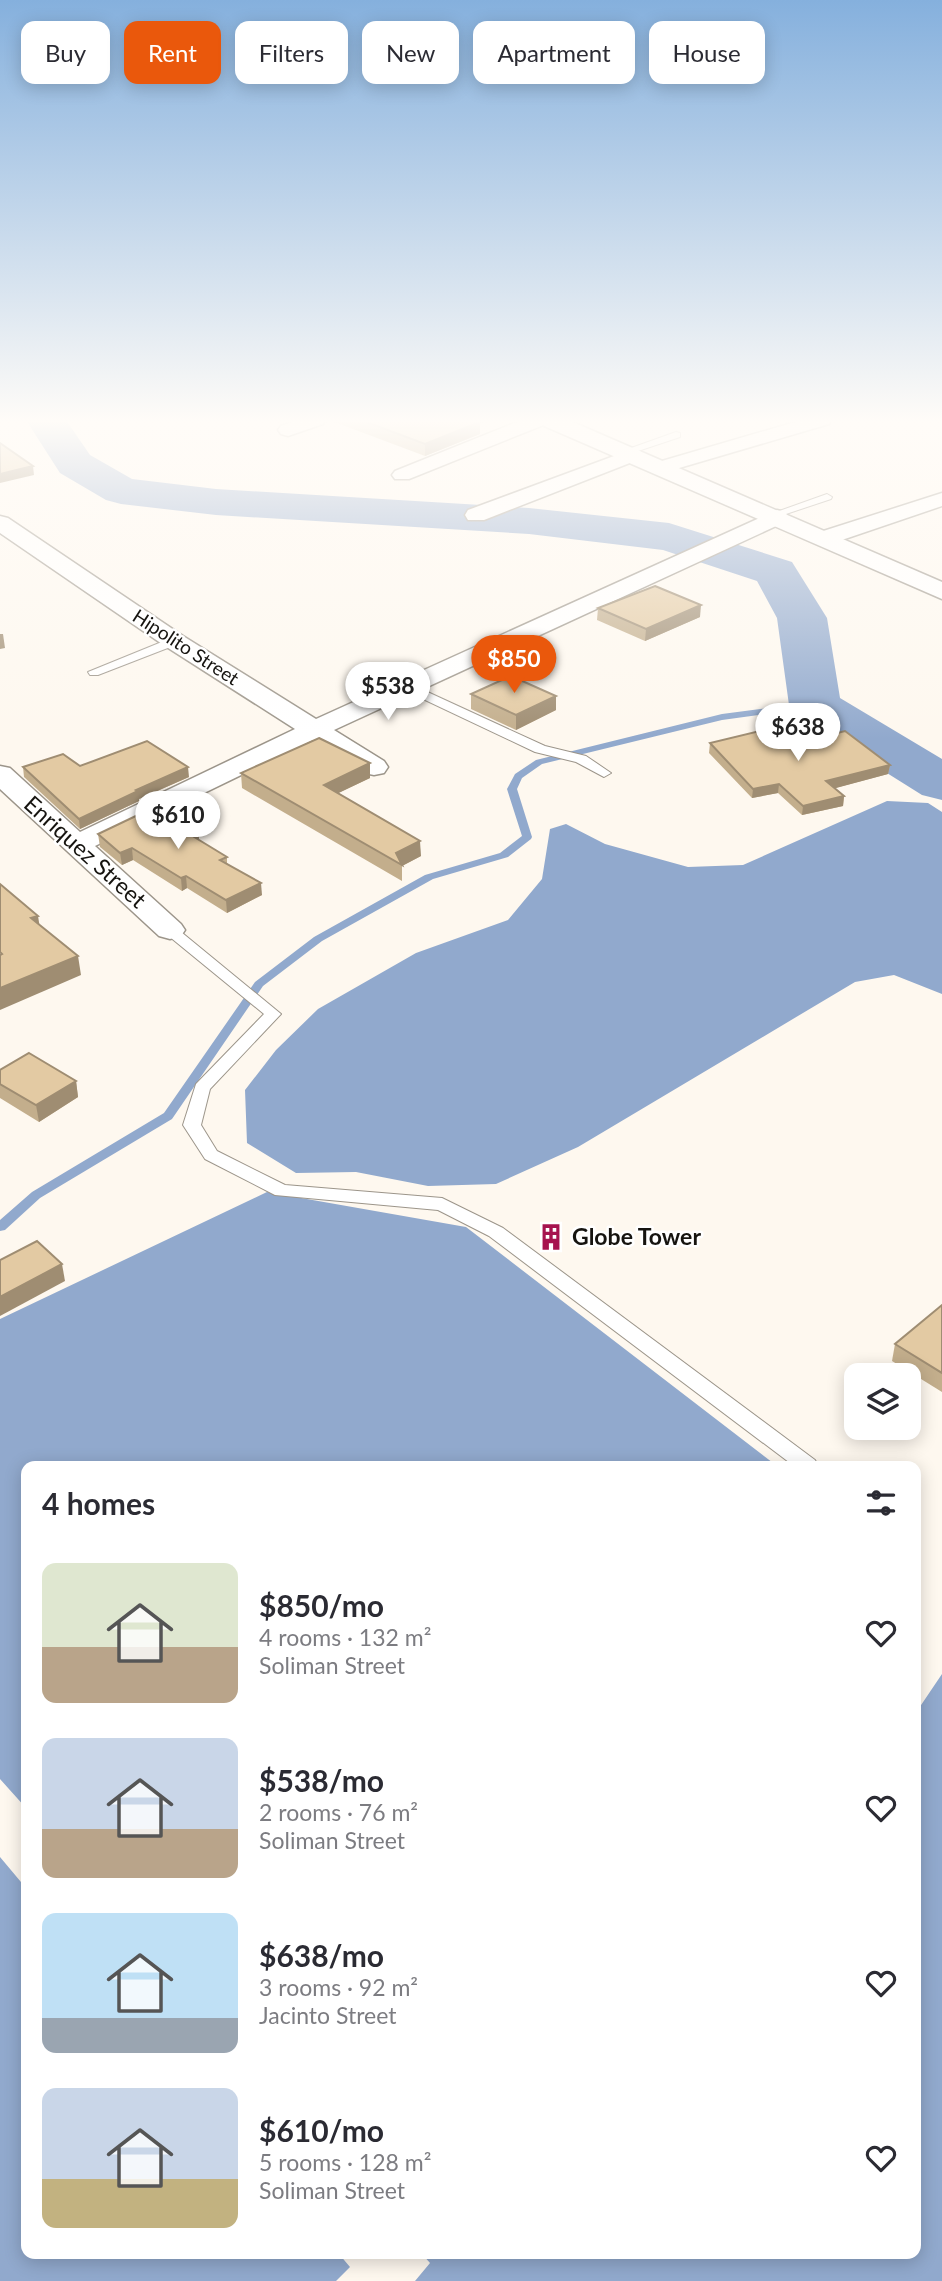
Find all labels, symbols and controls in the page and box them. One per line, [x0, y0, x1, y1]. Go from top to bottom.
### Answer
chip: Buy [21, 21, 110, 84]
chip: Rent [124, 21, 221, 84]
chip: Filters [235, 21, 348, 84]
chip: New [362, 21, 459, 84]
chip: Apartment [473, 21, 635, 84]
chip: House [649, 21, 765, 84]
street label: Hipolito Street [129, 604, 244, 689]
pin: $850 [473, 636, 555, 695]
text: $850 [487, 644, 541, 672]
pin: $538 [347, 662, 429, 722]
text: $538 [361, 671, 415, 699]
pin: $638 [757, 704, 839, 763]
text: $638 [771, 712, 825, 740]
street label: Enriquez Street [19, 789, 153, 914]
pin: $610 [137, 792, 219, 851]
text: $610 [151, 800, 205, 828]
building icon: Globe Tower [536, 1222, 566, 1252]
place label: Globe Tower [572, 1222, 701, 1250]
map controls [844, 1363, 921, 1440]
button: layers [844, 1363, 921, 1440]
icon: filters [862, 1484, 900, 1522]
text: 4 homes [42, 1485, 155, 1521]
text: $850/mo [259, 1587, 384, 1623]
icon: home [98, 1591, 182, 1675]
icon: heart [862, 1614, 900, 1652]
text: 4 rooms · 132 m² [259, 1623, 431, 1651]
text: Soliman Street [259, 1651, 405, 1679]
text: $538/mo [259, 1762, 384, 1798]
icon: home [98, 1766, 182, 1850]
icon: heart [862, 1789, 900, 1827]
text: 2 rooms · 76 m² [259, 1798, 418, 1826]
text: Soliman Street [259, 1826, 405, 1854]
text: $638/mo [259, 1937, 384, 1973]
icon: home [98, 1941, 182, 2025]
icon: heart [862, 1964, 900, 2002]
text: 3 rooms · 92 m² [259, 1973, 418, 2001]
text: Jacinto Street [259, 2001, 397, 2029]
text: $610/mo [259, 2112, 384, 2148]
icon: home [98, 2116, 182, 2200]
icon: heart [862, 2139, 900, 2177]
text: 5 rooms · 128 m² [259, 2148, 431, 2176]
text: Soliman Street [259, 2176, 405, 2204]

